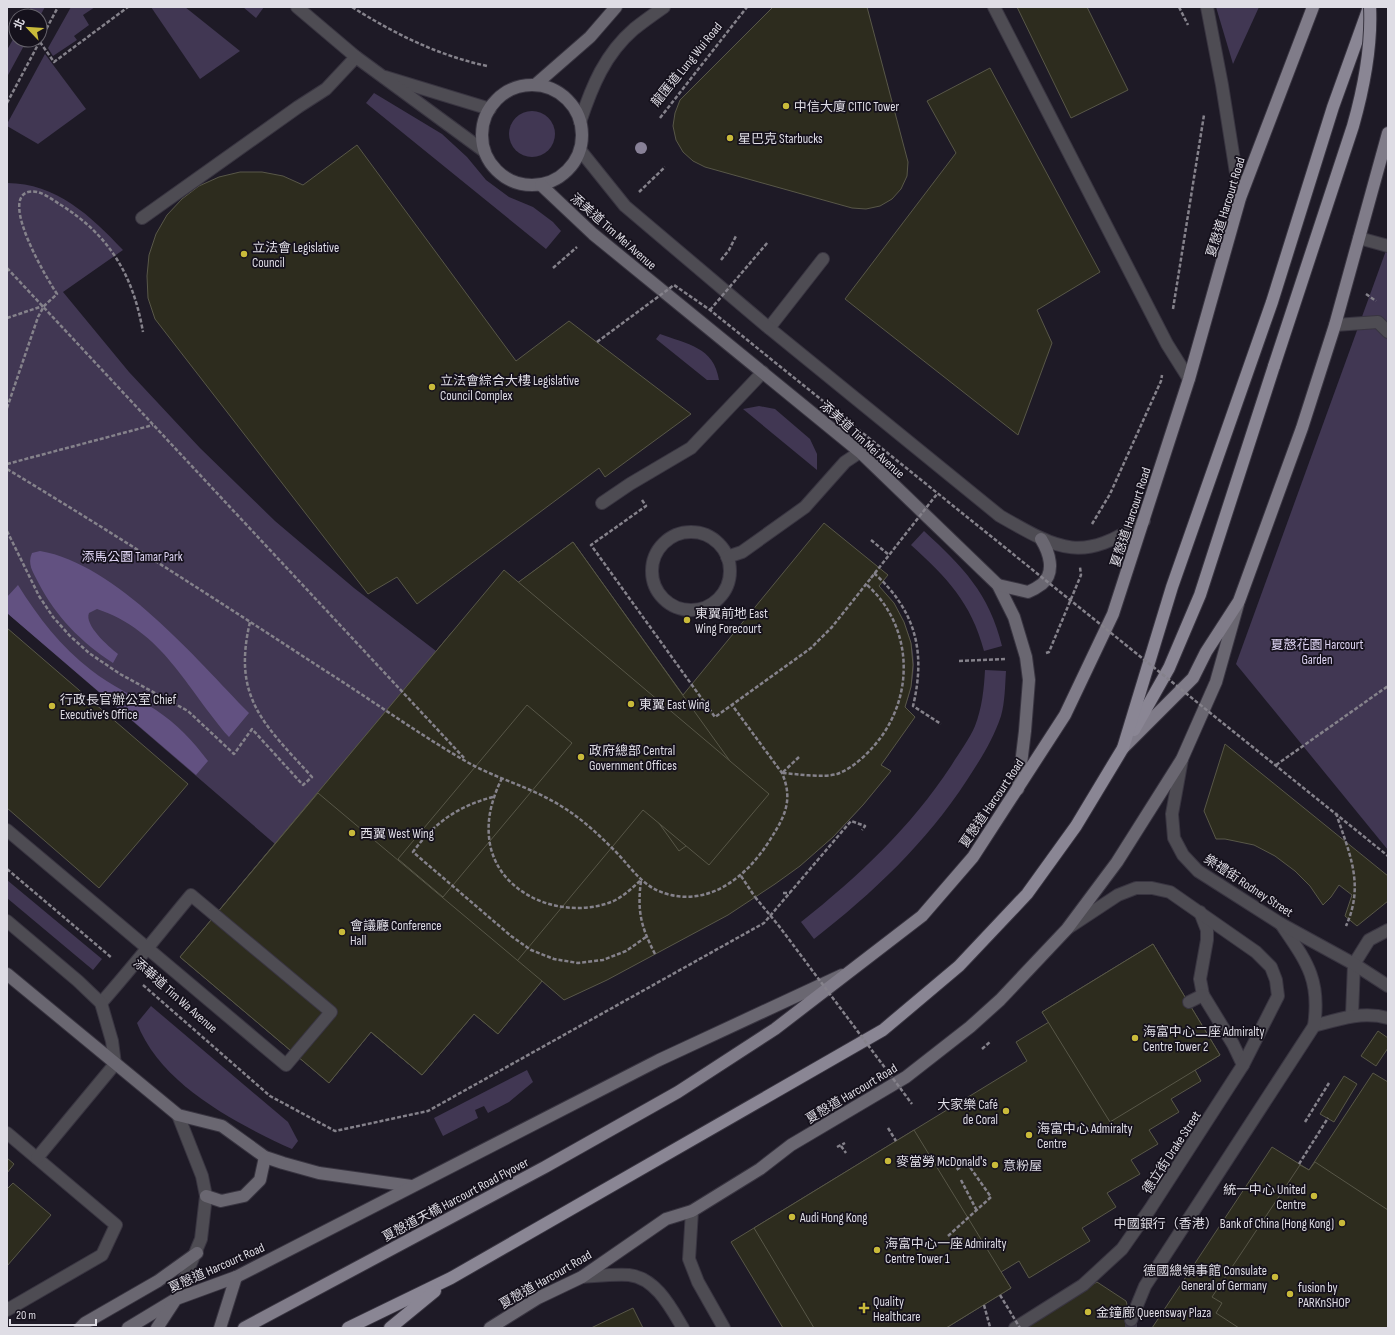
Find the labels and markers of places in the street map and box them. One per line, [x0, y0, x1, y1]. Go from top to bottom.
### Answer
place label: 中信大廈 CITIC Tower [794, 99, 900, 115]
marker: 中信大廈 CITIC Tower [781, 101, 791, 111]
place label: 星巴克 Starbucks [738, 131, 823, 147]
marker: 星巴克 Starbucks [725, 133, 735, 143]
place label: 立法會 Legislative Council [252, 240, 339, 271]
marker: 立法會 Legislative Council [239, 249, 249, 259]
place label: 立法會綜合大樓 Legislative Council Complex [440, 373, 579, 404]
marker: 立法會綜合大樓 Legislative Council Complex [427, 382, 437, 392]
place label: 東翼前地 East Wing Forecourt [695, 606, 768, 637]
marker: 東翼前地 East Wing Forecourt [682, 615, 692, 625]
place label: 行政長官辦公室 Chief Executive’s Office [60, 692, 177, 723]
place label: 東翼 East Wing [639, 697, 710, 713]
marker: 東翼 East Wing [626, 699, 636, 709]
marker: 行政長官辦公室 Chief Executive’s Office [47, 701, 57, 711]
place label: 政府總部 Central Government Offices [589, 743, 677, 774]
marker: 政府總部 Central Government Offices [576, 752, 586, 762]
place label: 西翼 West Wing [360, 826, 434, 842]
marker: 西翼 West Wing [347, 828, 357, 838]
place label: 會議廳 Conference Hall [350, 918, 442, 949]
marker: 會議廳 Conference Hall [337, 927, 347, 937]
place label: 海富中心二座 Admiralty Centre Tower 2 [1143, 1024, 1265, 1055]
marker: 海富中心二座 Admiralty Centre Tower 2 [1130, 1033, 1140, 1043]
place label: 大家樂 Café de Coral [937, 1097, 998, 1128]
marker: 大家樂 Café de Coral [1001, 1106, 1011, 1116]
place label: 海富中心 Admiralty Centre [1037, 1121, 1133, 1152]
marker: 海富中心 Admiralty Centre [1024, 1130, 1034, 1140]
place label: 麥當勞 McDonald's [896, 1154, 987, 1170]
marker: 麥當勞 McDonald's [883, 1156, 893, 1166]
place label: 意粉屋 [1003, 1158, 1042, 1174]
marker: 意粉屋 [990, 1160, 1000, 1170]
place label: 統一中心 United Centre [1223, 1182, 1306, 1213]
marker: 統一中心 United Centre [1309, 1191, 1319, 1201]
place label: Audi Hong Kong [799, 1210, 868, 1226]
marker: Audi Hong Kong [787, 1212, 797, 1222]
place label: 中國銀行（香港） Bank of China (Hong Kong) [1114, 1216, 1334, 1232]
marker: 中國銀行（香港） Bank of China (Hong Kong) [1337, 1218, 1347, 1228]
place label: 海富中心一座 Admiralty Centre Tower 1 [885, 1236, 1007, 1267]
marker: 海富中心一座 Admiralty Centre Tower 1 [872, 1245, 882, 1255]
place label: 德國總領事館 Consulate General of Germany [1143, 1263, 1267, 1294]
marker: 德國總領事館 Consulate General of Germany [1270, 1272, 1280, 1282]
place label: fusion by PARKnSHOP [1298, 1280, 1351, 1311]
marker: fusion by PARKnSHOP [1285, 1289, 1295, 1299]
place label: Quality Healthcare [873, 1294, 921, 1325]
marker: Quality Healthcare [858, 1302, 870, 1314]
place label: 金鐘廊 Queensway Plaza [1096, 1305, 1211, 1321]
marker: 金鐘廊 Queensway Plaza [1083, 1307, 1093, 1317]

